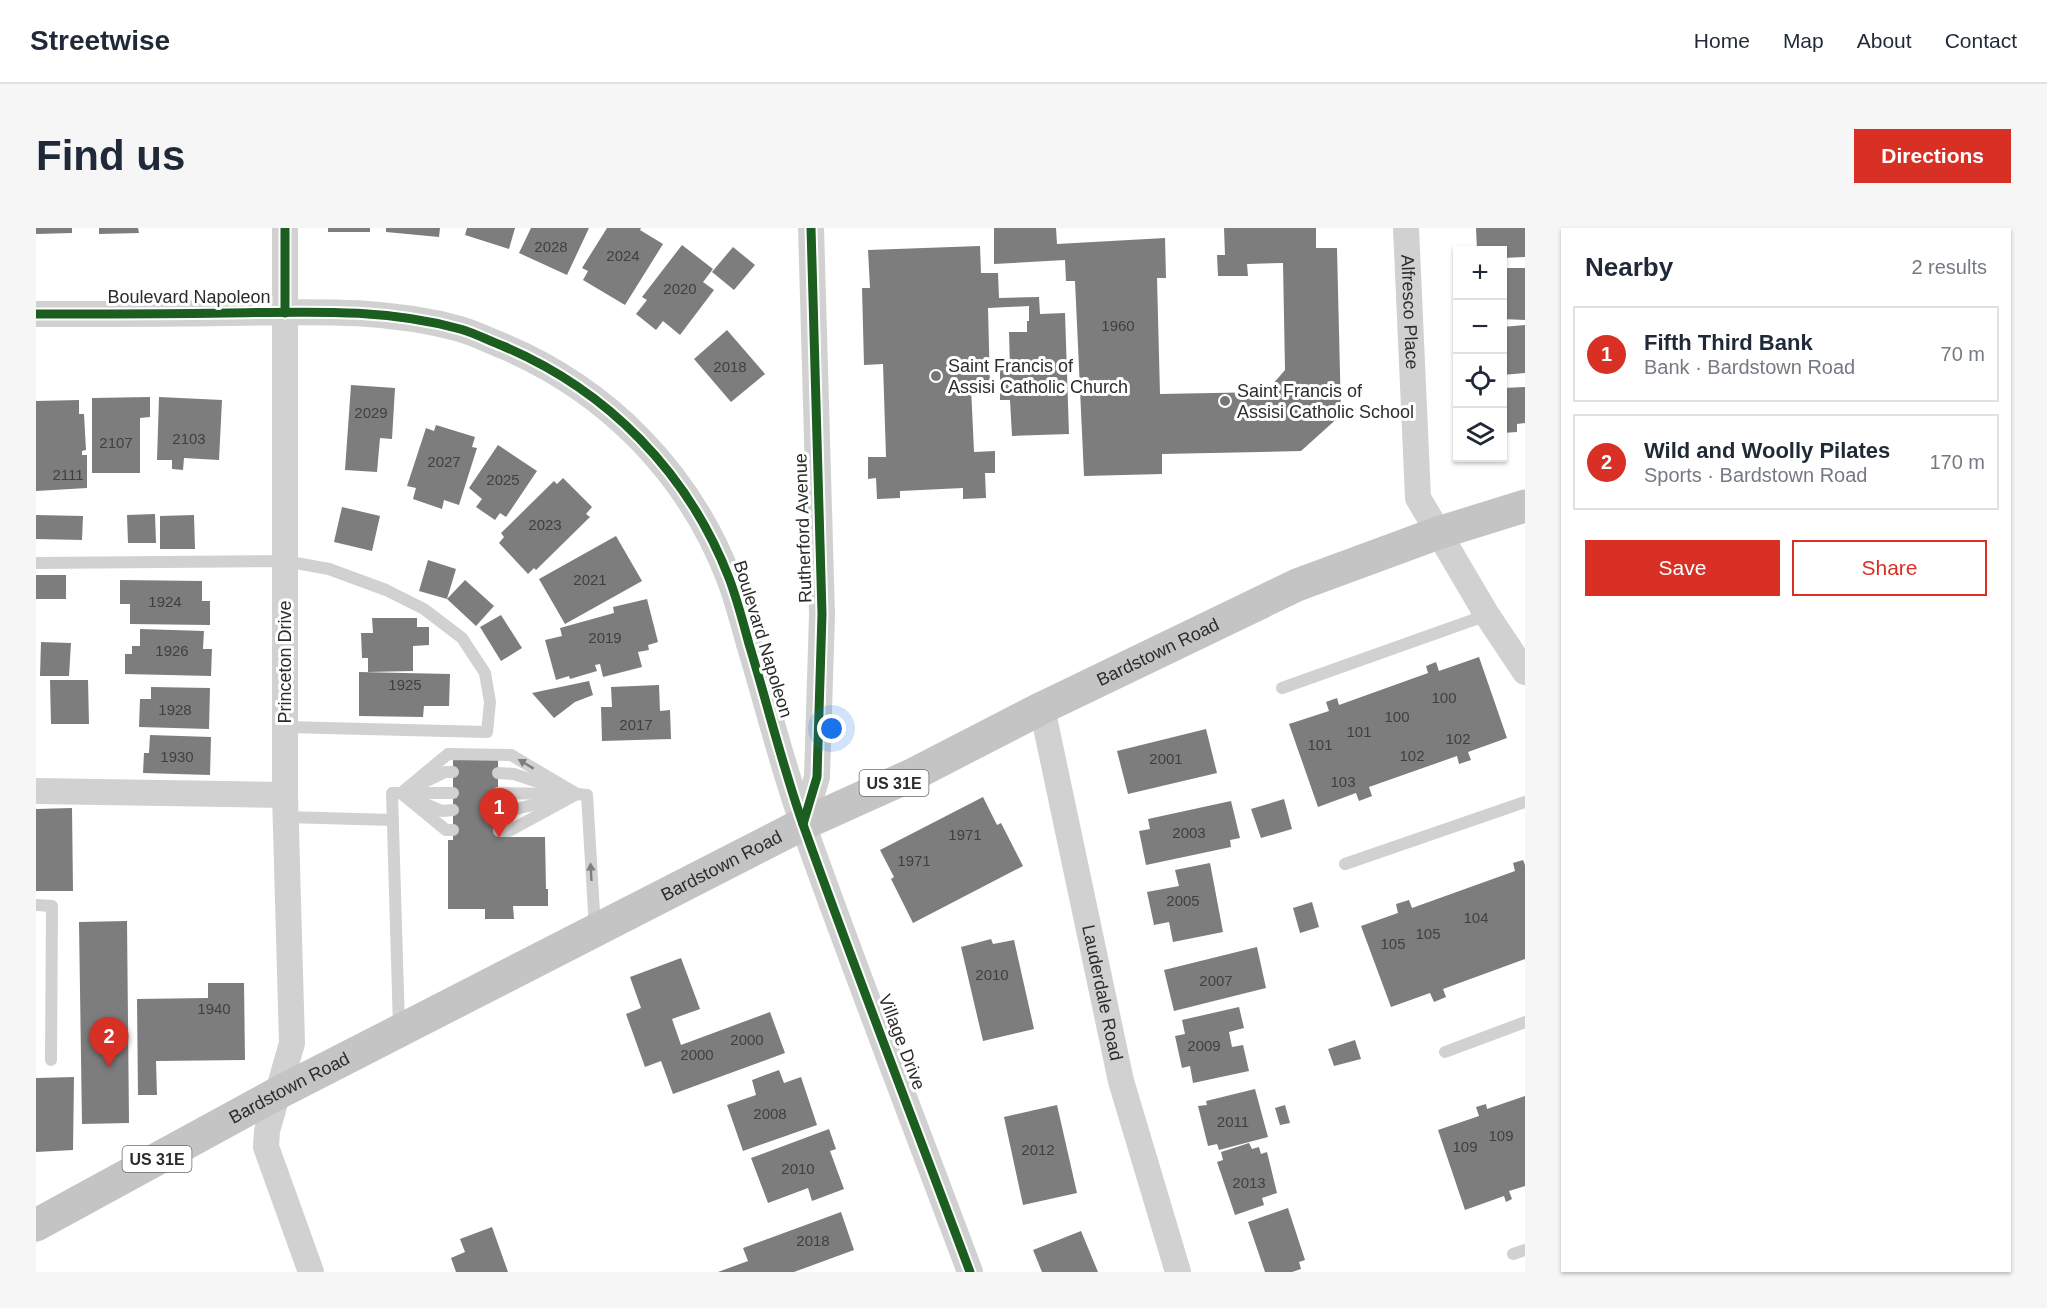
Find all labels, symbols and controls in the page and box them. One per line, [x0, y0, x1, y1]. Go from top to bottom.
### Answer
text: Streetwise [30, 25, 170, 56]
text: Home [1694, 29, 1750, 52]
text: Map [1783, 29, 1824, 52]
text: About [1857, 29, 1912, 52]
text: Contact [1945, 29, 2017, 52]
button: Directions [1854, 129, 2011, 183]
text: Find us [36, 132, 185, 179]
house number: 2028 [534, 238, 568, 255]
map controls [1453, 246, 1507, 462]
button: + [1453, 246, 1507, 300]
house number: 2024 [606, 247, 640, 264]
text: Nearby [1585, 252, 1673, 282]
street label: Alfresco Place [1397, 254, 1422, 370]
text: 2 results [1911, 256, 1987, 278]
house number: 2020 [663, 280, 697, 297]
street label: Boulevard Napoleon [107, 287, 271, 307]
button: − [1453, 300, 1507, 354]
house number: 1960 [1101, 317, 1135, 334]
text: Fifth Third Bank [1644, 330, 1813, 355]
text: 1 [1601, 343, 1612, 365]
text: 70 m [1941, 343, 1985, 365]
button: locate [1453, 354, 1507, 408]
place label: Saint Francis of Assisi Catholic Church [948, 356, 1128, 397]
text: Bank · Bardstown Road [1644, 356, 1855, 378]
house number: 2018 [713, 358, 747, 375]
marker: Saint Francis of Assisi Catholic Church [929, 369, 943, 383]
place label: Saint Francis of Assisi Catholic School [1237, 381, 1414, 422]
marker: Saint Francis of Assisi Catholic School [1218, 394, 1232, 408]
house number: 2029 [354, 404, 388, 421]
button: layers [1453, 408, 1507, 462]
house number: 2103 [172, 430, 206, 447]
house number: 2107 [99, 434, 133, 451]
text: Wild and Woolly Pilates [1644, 438, 1890, 463]
text: 2 [1601, 451, 1612, 473]
text: 170 m [1929, 451, 1985, 473]
house number: 2027 [427, 453, 461, 470]
street label: Rutherford Avenue [790, 453, 816, 603]
text: Sports · Bardstown Road [1644, 464, 1867, 486]
house number: 2111 [52, 466, 84, 483]
house number: 2025 [486, 471, 520, 488]
house number: 2023 [528, 516, 562, 533]
button: Save [1585, 540, 1780, 596]
button: Share [1792, 540, 1987, 596]
street label: Boulevard Napoleon [730, 558, 796, 720]
house number: 2021 [573, 571, 607, 588]
house number: 1924 [148, 593, 182, 610]
street label: Princeton Drive [275, 600, 295, 724]
street label: Bardstown Road [1094, 614, 1222, 690]
house number: 2019 [588, 629, 622, 646]
house number: 1926 [155, 642, 189, 659]
house number: 1925 [388, 676, 422, 693]
house number: 100 [1431, 689, 1457, 706]
house number: 1928 [158, 701, 192, 718]
house number: 100 [1384, 708, 1410, 725]
your location [817, 714, 846, 743]
house number: 2017 [619, 716, 653, 733]
house number: 101 [1346, 723, 1372, 740]
house number: 102 [1445, 730, 1471, 747]
house number: 101 [1307, 736, 1333, 753]
house number: 102 [1399, 747, 1425, 764]
house number: 1930 [160, 748, 194, 765]
house number: 2001 [1149, 750, 1183, 767]
one-way arrow [518, 759, 534, 770]
road number: US 31E [860, 770, 928, 796]
house number: 103 [1330, 773, 1356, 790]
pin: 1 [480, 788, 518, 838]
house number: 2003 [1172, 824, 1206, 841]
street label: Bardstown Road [658, 826, 785, 905]
house number: 1971 [948, 826, 982, 843]
house number: 1971 [897, 852, 931, 869]
one-way arrow [587, 863, 596, 882]
house number: 2005 [1166, 892, 1200, 909]
house number: 104 [1463, 909, 1489, 926]
street label: Lauderdale Road [1078, 923, 1126, 1062]
house number: 105 [1415, 925, 1441, 942]
house number: 105 [1380, 935, 1406, 952]
house number: 2010 [975, 966, 1009, 983]
house number: 2007 [1199, 972, 1233, 989]
street label: Village Drive [875, 991, 929, 1093]
house number: 1940 [197, 1000, 231, 1017]
pin: 2 [90, 1018, 128, 1067]
house number: 2000 [730, 1031, 764, 1048]
house number: 2009 [1187, 1037, 1221, 1054]
house number: 2000 [680, 1046, 714, 1063]
street label: Bardstown Road [226, 1048, 353, 1128]
house number: 2008 [753, 1105, 787, 1122]
house number: 2011 [1217, 1113, 1249, 1130]
house number: 109 [1488, 1127, 1514, 1144]
house number: 109 [1452, 1138, 1478, 1155]
house number: 2012 [1021, 1141, 1055, 1158]
road number: US 31E [122, 1146, 192, 1172]
house number: 2010 [781, 1160, 815, 1177]
house number: 2013 [1232, 1174, 1266, 1191]
house number: 2018 [796, 1232, 830, 1249]

